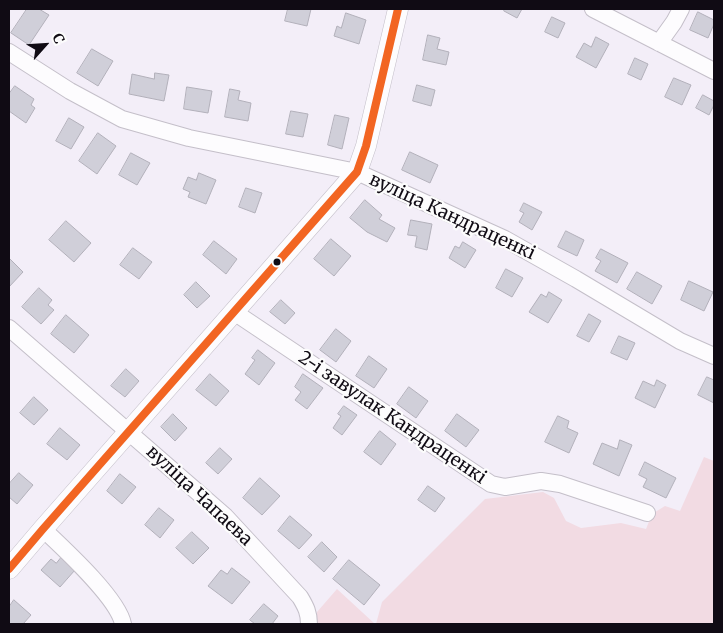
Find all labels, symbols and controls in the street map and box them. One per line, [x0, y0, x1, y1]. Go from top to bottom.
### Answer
north arrow [20, 20, 70, 70]
text: С [48, 30, 69, 47]
street label: вуліца Кандраценкі [365, 169, 539, 265]
unlabelled marker [272, 257, 282, 267]
street label: 2-і завулак Кандраценкі [294, 347, 490, 489]
street label: вуліца Чапаева [141, 441, 257, 551]

